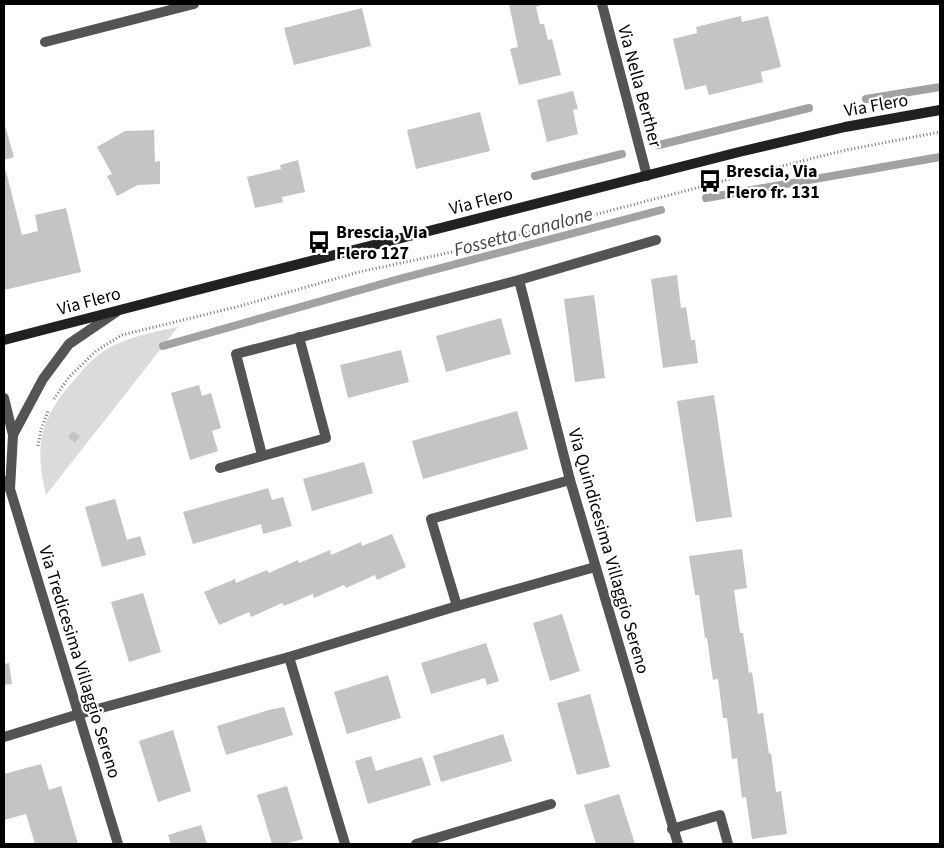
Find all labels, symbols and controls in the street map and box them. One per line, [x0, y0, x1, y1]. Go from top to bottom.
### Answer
street label: Via Nella Berther [611, 22, 668, 151]
street label: Via Flero [842, 88, 910, 123]
place label: Brescia, Via Flero fr. 131 [726, 159, 820, 205]
bus stop icon: Brescia, Via Flero fr. 131 [697, 168, 723, 194]
street label: Via Flero [447, 182, 515, 221]
water label: Fossetta Canalone [451, 201, 596, 264]
place label: Brescia, Via Flero 127 [336, 220, 428, 266]
bus stop icon: Brescia, Via Flero 127 [306, 229, 332, 255]
street label: Via Flero [55, 281, 124, 322]
street label: Via Quindicesima Villaggio Sereno [561, 426, 656, 677]
street label: Via Tredicesima Villaggio Sereno [32, 543, 127, 781]

